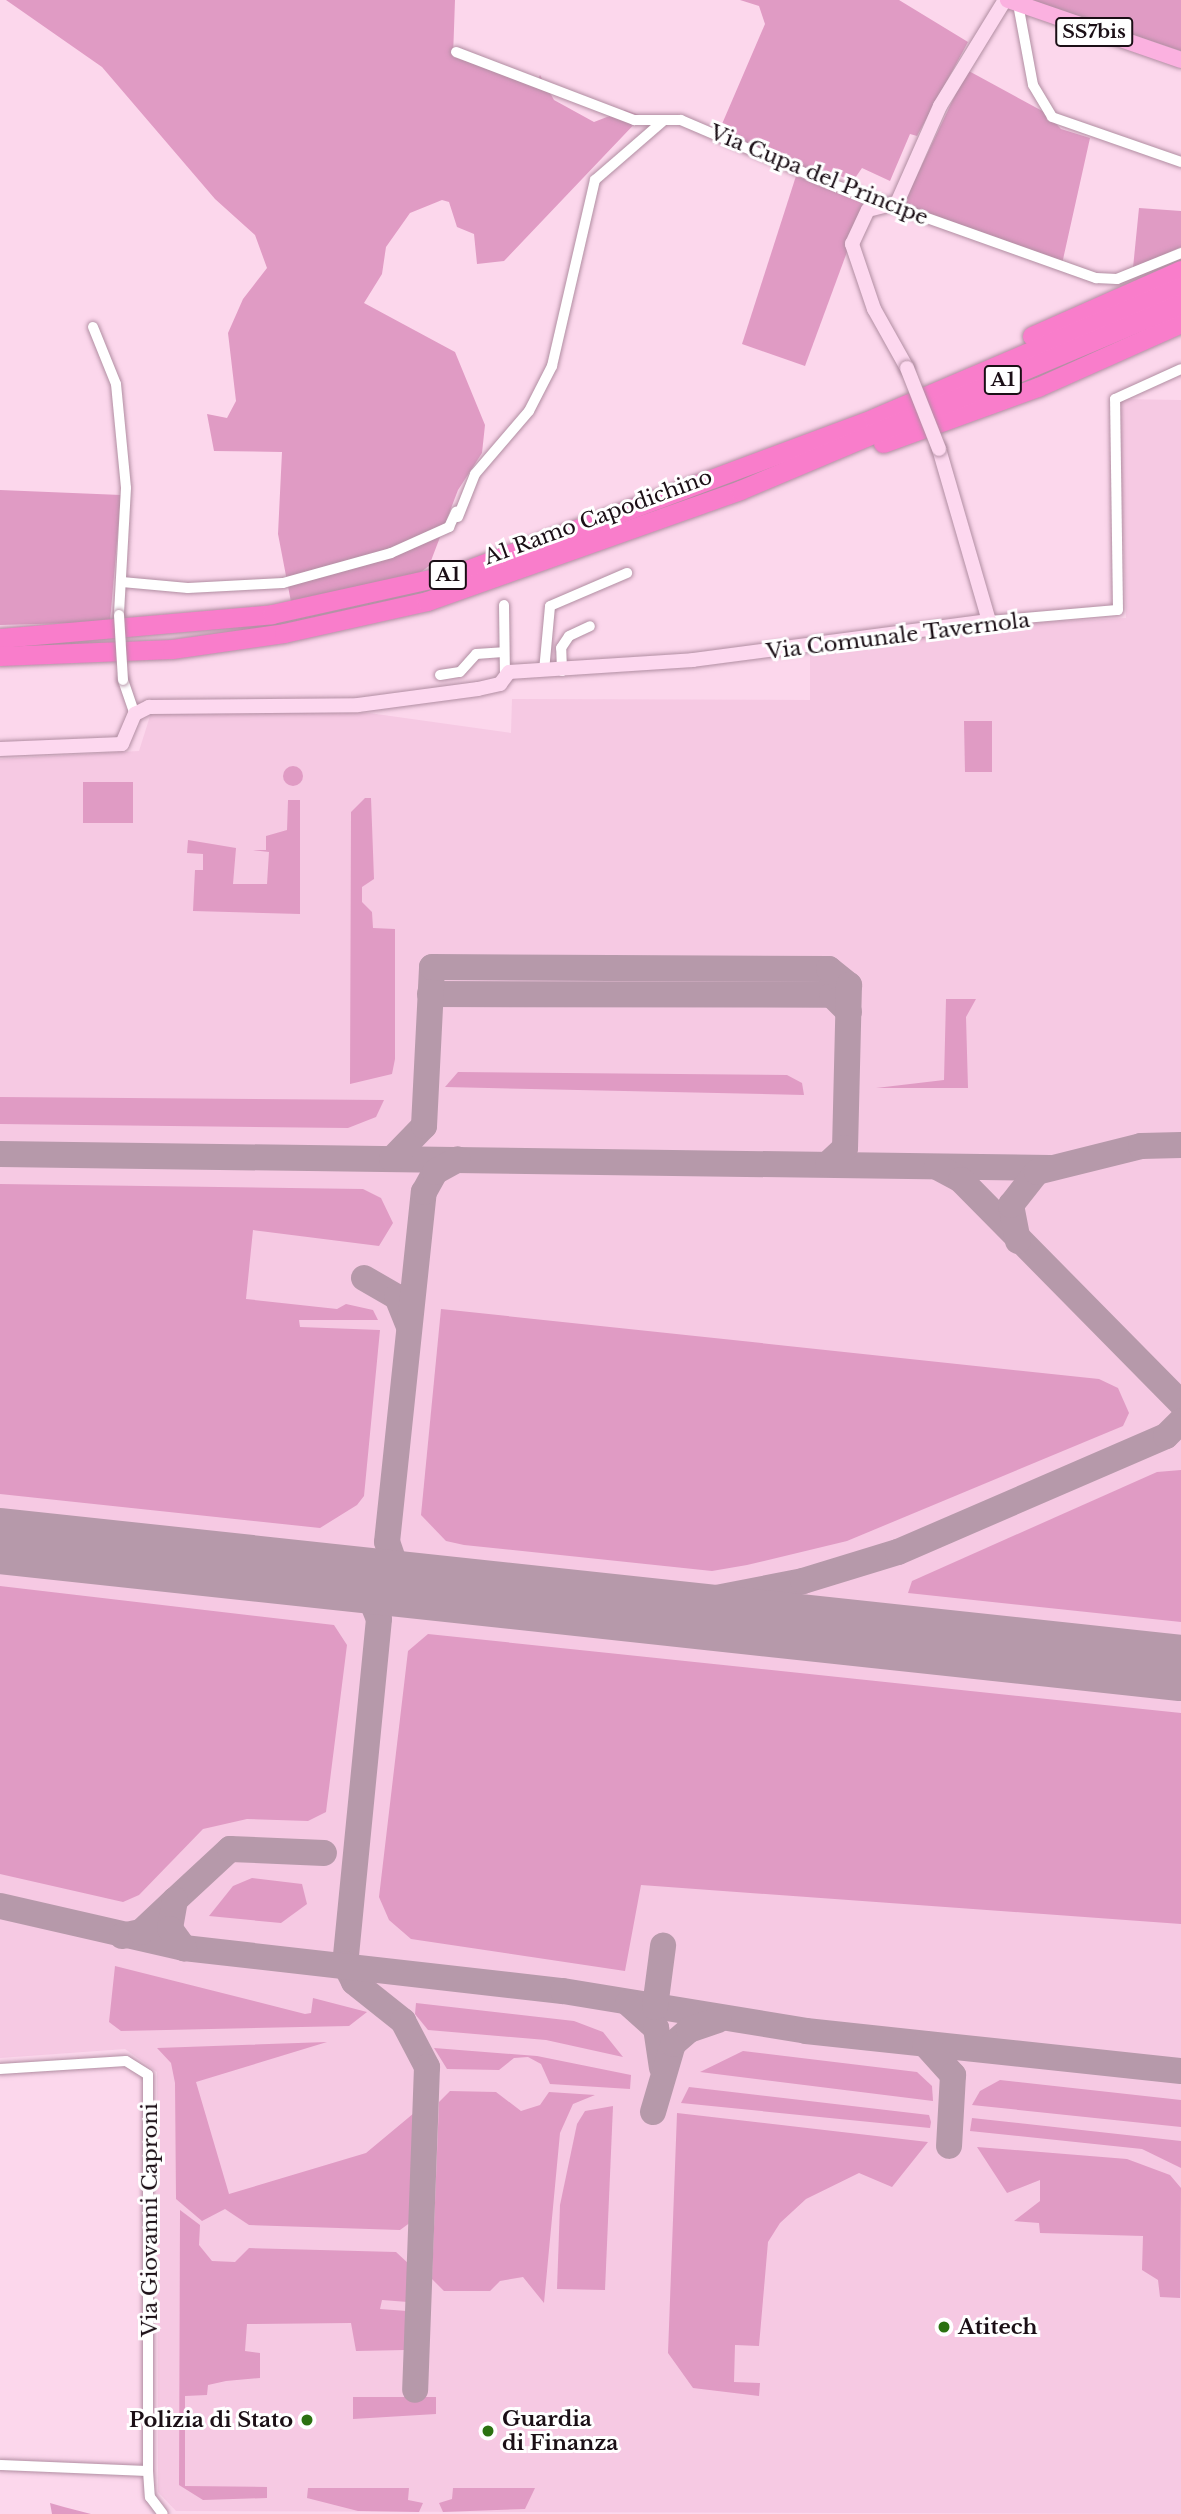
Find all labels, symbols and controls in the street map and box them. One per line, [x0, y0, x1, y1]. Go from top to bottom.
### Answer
road number: SS7bis [1054, 16, 1134, 48]
street label: Via Cupa del Principe [706, 120, 932, 230]
road number: A1 [984, 364, 1022, 396]
street label: A1 Ramo Capodichino [480, 464, 716, 570]
road number: A1 [429, 560, 467, 590]
street label: Via Comunale Tavernola [764, 607, 1032, 665]
street label: Via Giovanni Caproni [137, 2103, 163, 2337]
place label: Atitech [958, 2314, 1038, 2340]
marker: Atitech [936, 2319, 952, 2335]
place label: Guardia di Finanza [502, 2406, 618, 2456]
place label: Polizia di Stato [129, 2407, 293, 2433]
marker: Polizia di Stato [299, 2412, 315, 2428]
marker: Guardia di Finanza [480, 2423, 496, 2439]

